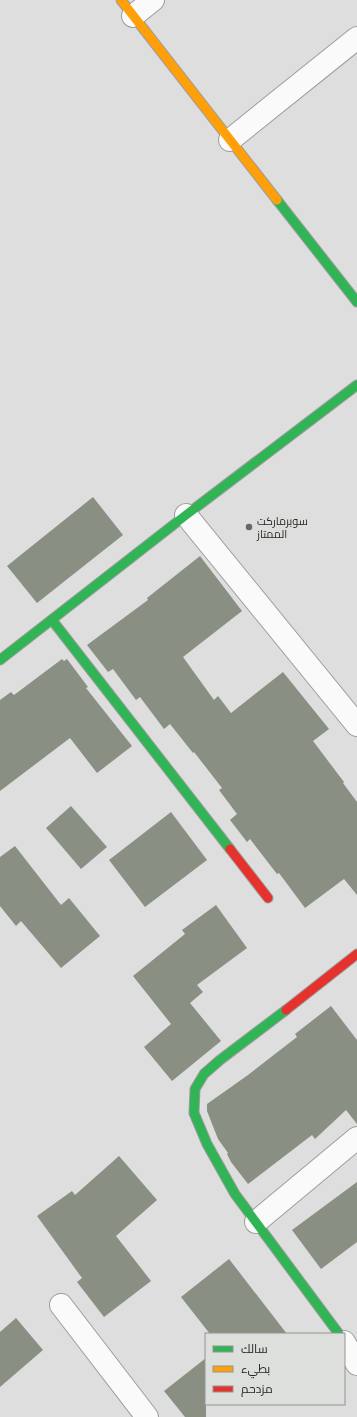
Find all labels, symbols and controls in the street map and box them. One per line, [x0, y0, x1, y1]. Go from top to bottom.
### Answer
place label: سوبرماركت الممتاز [256, 514, 308, 542]
marker: سوبرماركت الممتاز [244, 522, 254, 532]
legend [205, 1333, 345, 1405]
text: سالك [241, 1341, 268, 1357]
text: بطيء [241, 1361, 270, 1379]
text: مزدحم [241, 1381, 273, 1397]

